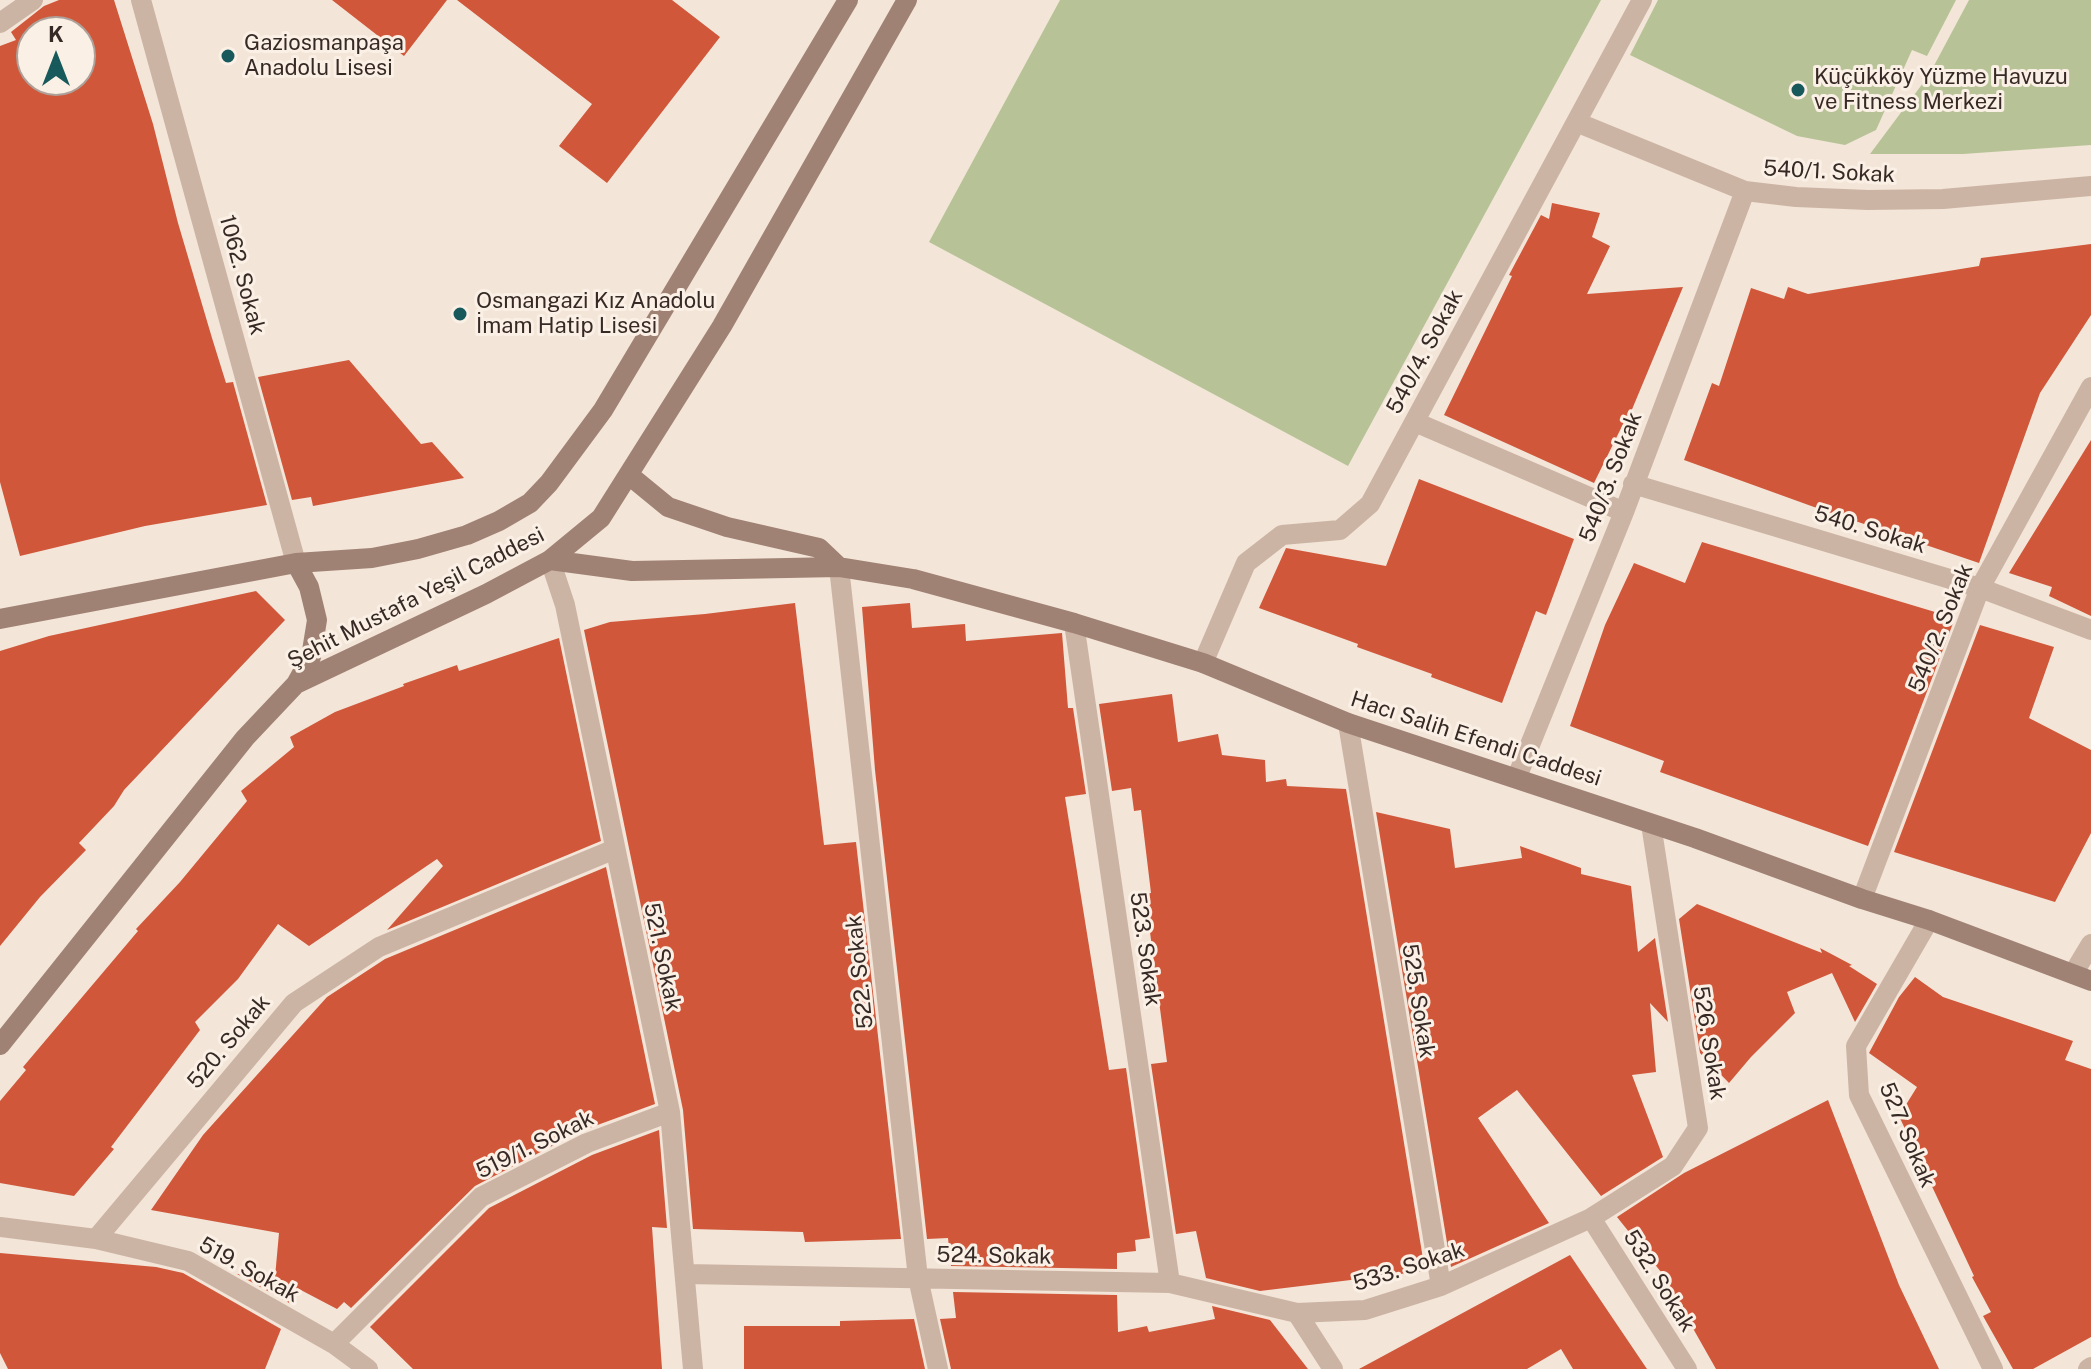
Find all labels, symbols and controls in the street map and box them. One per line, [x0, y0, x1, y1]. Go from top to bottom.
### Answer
north arrow [16, 16, 96, 96]
text: K [48, 21, 64, 47]
place label: Gaziosmanpaşa Anadolu Lisesi [244, 30, 404, 82]
marker: Gaziosmanpaşa Anadolu Lisesi [219, 47, 237, 65]
place label: Küçükköy Yüzme Havuzu ve Fitness Merkezi [1814, 64, 2068, 116]
marker: Küçükköy Yüzme Havuzu ve Fitness Merkezi [1789, 81, 1807, 99]
street label: 540/1. Sokak [1762, 155, 1896, 189]
street label: 1062. Sokak [213, 212, 271, 338]
street label: 540/4. Sokak [1381, 285, 1469, 419]
place label: Osmangazi Kız Anadolu İmam Hatip Lisesi [476, 288, 715, 340]
marker: Osmangazi Kız Anadolu İmam Hatip Lisesi [451, 305, 469, 323]
street label: 540/3. Sokak [1574, 408, 1648, 546]
street label: 540. Sokak [1811, 501, 1929, 559]
street label: Şehit Mustafa Yeşil Caddesi [283, 522, 549, 674]
street label: 540/2. Sokak [1903, 560, 1979, 696]
street label: Hacı Salih Efendi Caddesi [1347, 686, 1605, 792]
street label: 523. Sokak [1124, 890, 1166, 1008]
street label: 521. Sokak [638, 900, 686, 1014]
street label: 522. Sokak [841, 914, 879, 1030]
street label: 525. Sokak [1396, 942, 1440, 1060]
street label: 526. Sokak [1687, 984, 1731, 1102]
street label: 520. Sokak [182, 990, 276, 1094]
street label: 527. Sokak [1873, 1078, 1941, 1192]
street label: 519/1. Sokak [472, 1105, 598, 1185]
street label: 532. Sokak [1617, 1225, 1701, 1337]
street label: 519. Sokak [194, 1232, 304, 1308]
street label: 533. Sokak [1350, 1237, 1468, 1297]
street label: 524. Sokak [936, 1242, 1052, 1270]

